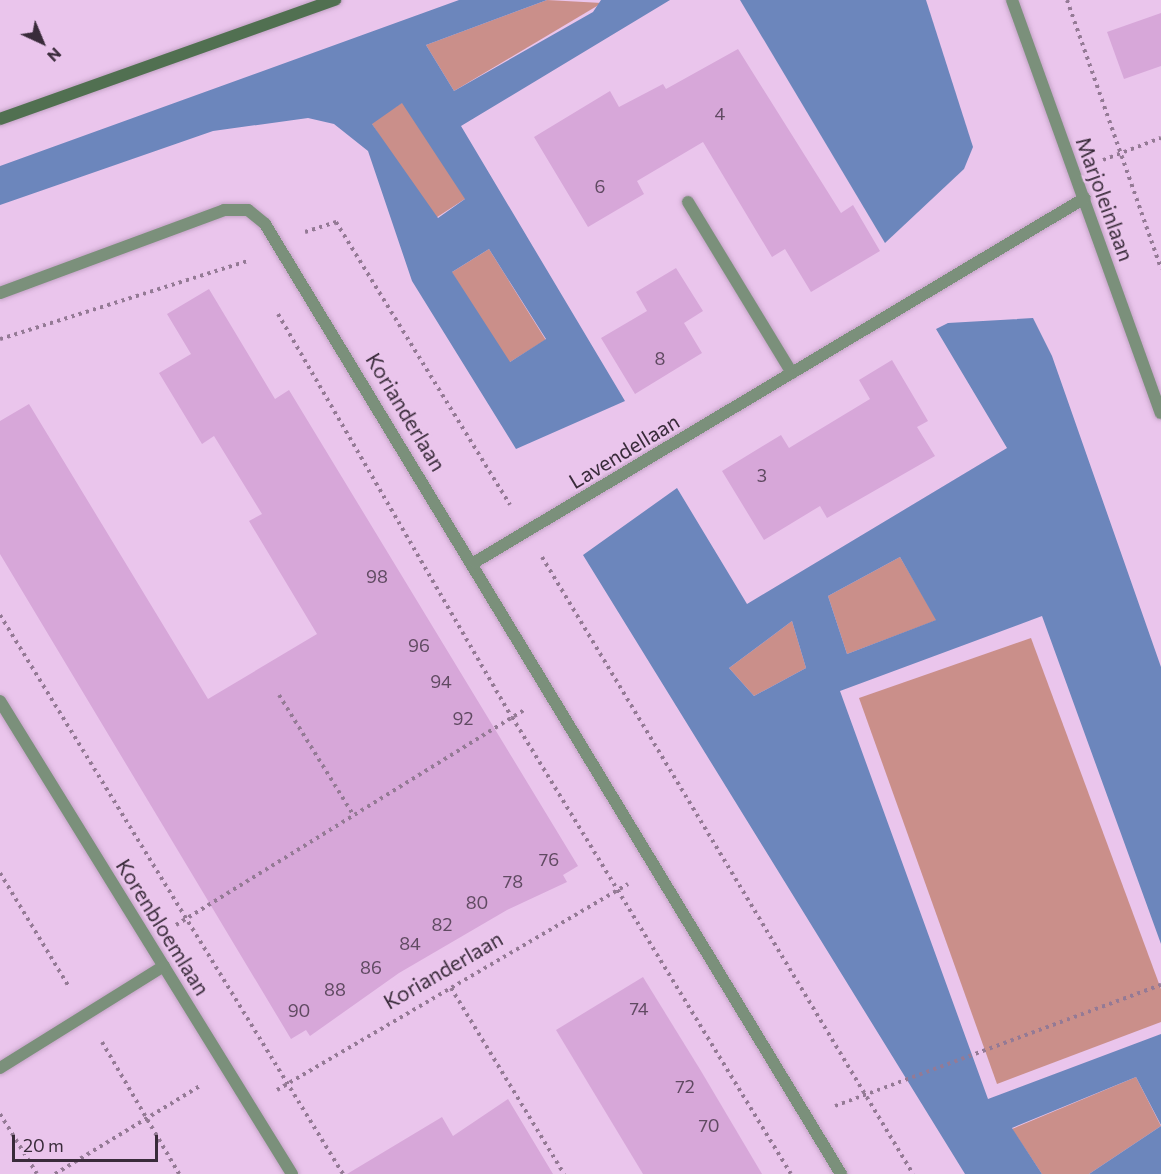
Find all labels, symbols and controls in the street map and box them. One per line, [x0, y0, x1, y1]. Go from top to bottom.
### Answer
north arrow [12, 12, 72, 72]
text: N [44, 44, 66, 66]
house number: 4 [715, 102, 725, 124]
street label: Marjoleinlaan [1071, 133, 1139, 265]
house number: 6 [595, 175, 605, 197]
house number: 8 [655, 347, 665, 369]
street label: Korianderlaan [361, 348, 451, 476]
street label: Lavendellaan [564, 408, 684, 494]
house number: 3 [757, 464, 767, 486]
house number: 98 [366, 565, 388, 587]
house number: 96 [408, 634, 430, 656]
house number: 94 [430, 670, 452, 692]
house number: 92 [453, 707, 473, 729]
house number: 76 [539, 848, 559, 870]
street label: Korenbloemlaan [111, 854, 215, 1000]
house number: 78 [503, 870, 523, 892]
house number: 80 [466, 891, 488, 913]
house number: 82 [432, 913, 452, 935]
street label: Korianderlaan [379, 926, 507, 1014]
house number: 84 [399, 932, 421, 954]
house number: 86 [360, 956, 382, 978]
house number: 88 [324, 978, 346, 1000]
house number: 74 [629, 997, 649, 1019]
house number: 90 [288, 999, 310, 1021]
house number: 72 [675, 1075, 695, 1097]
house number: 70 [698, 1114, 720, 1136]
scale bar [15, 1123, 160, 1161]
text: 20 m [23, 1134, 64, 1156]

